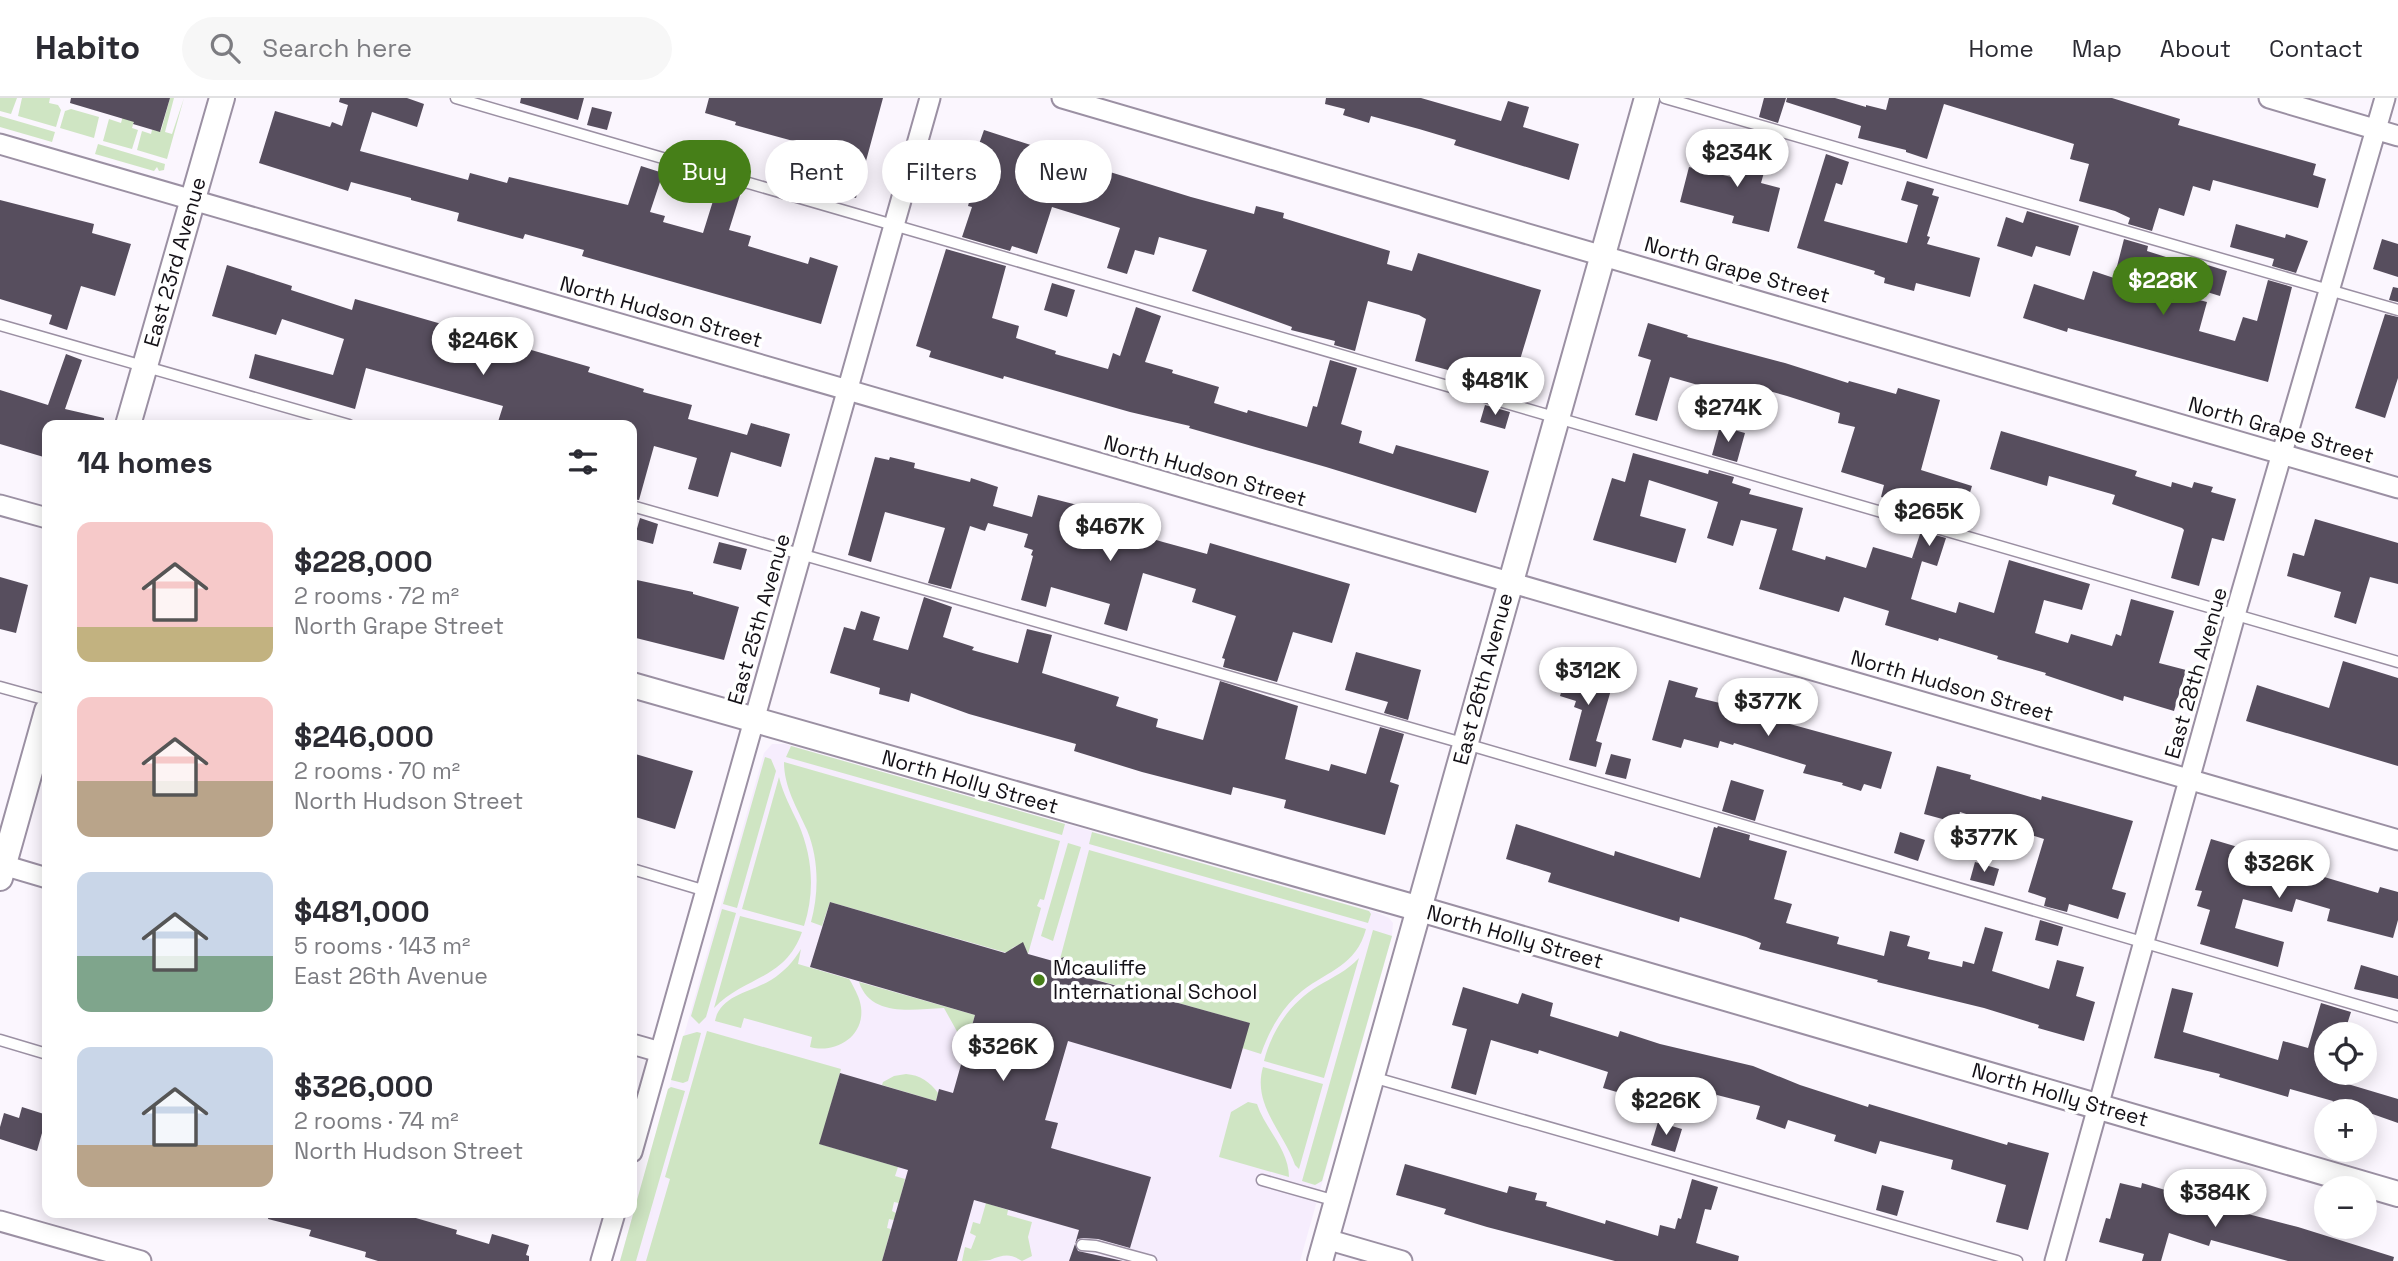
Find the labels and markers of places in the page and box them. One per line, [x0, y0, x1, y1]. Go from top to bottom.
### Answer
pin: $234K [1688, 130, 1786, 189]
pin: $228K [2114, 258, 2212, 317]
pin: $246K [434, 317, 532, 377]
pin: $481K [1446, 358, 1544, 417]
pin: $274K [1679, 384, 1777, 444]
pin: $265K [1880, 489, 1978, 548]
pin: $467K [1061, 504, 1159, 563]
pin: $312K [1539, 648, 1637, 707]
pin: $377K [1719, 678, 1817, 738]
pin: $377K [1935, 814, 2033, 874]
pin: $326K [2230, 840, 2328, 900]
place label: Mcauliffe International School [1053, 954, 1257, 1005]
marker: Mcauliffe International School [1031, 972, 1047, 988]
pin: $326K [954, 1024, 1052, 1083]
pin: $226K [1617, 1077, 1715, 1137]
pin: $384K [2166, 1170, 2264, 1229]

